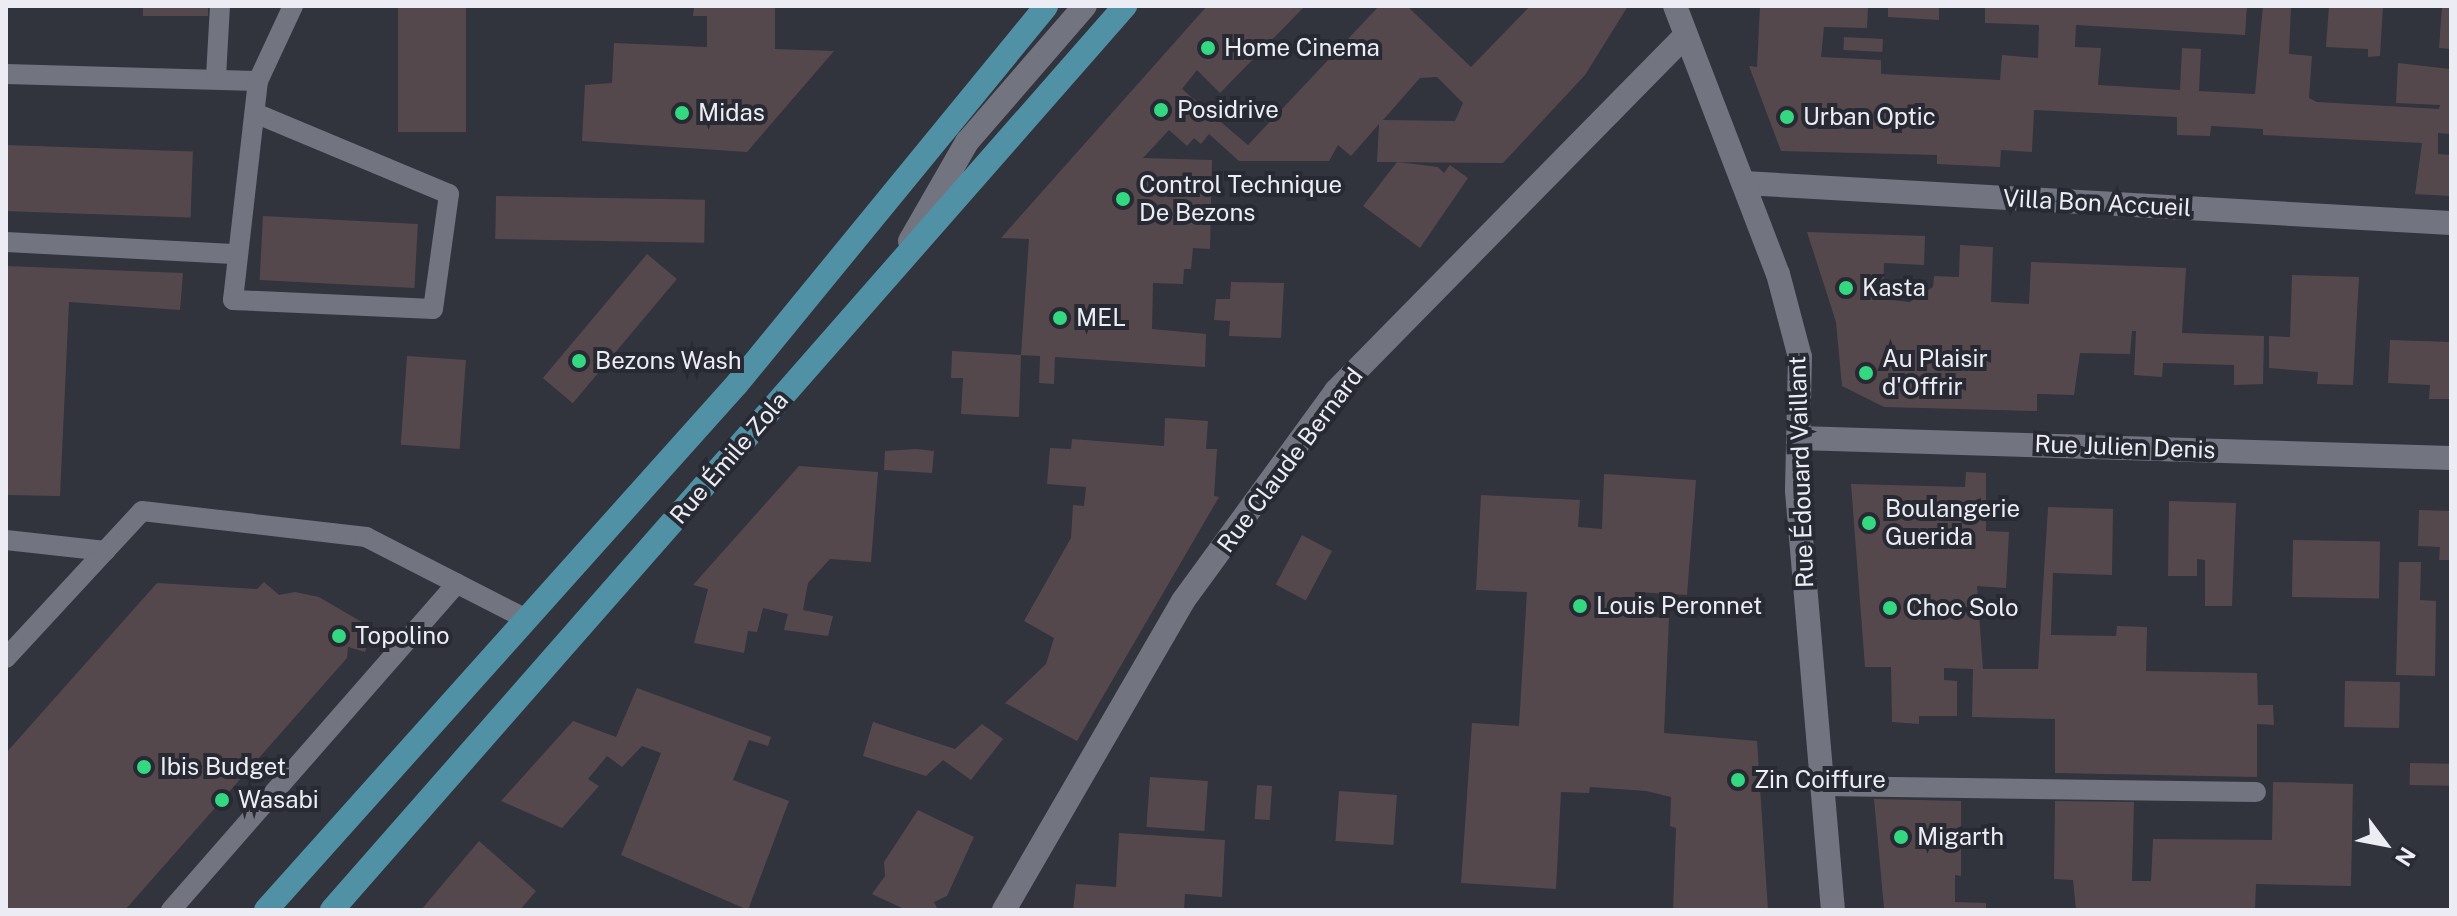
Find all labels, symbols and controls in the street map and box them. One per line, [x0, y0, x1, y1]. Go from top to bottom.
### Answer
place label: Home Cinema [1224, 34, 1380, 62]
marker: Home Cinema [1199, 39, 1217, 57]
place label: Posidrive [1177, 96, 1279, 124]
place label: Midas [698, 99, 765, 127]
marker: Posidrive [1152, 101, 1170, 119]
place label: Urban Optic [1803, 103, 1936, 131]
marker: Midas [673, 104, 691, 122]
marker: Urban Optic [1778, 108, 1796, 126]
place label: Control Technique De Bezons [1139, 171, 1342, 227]
street label: Villa Bon Accueil [2002, 184, 2192, 222]
marker: Control Technique De Bezons [1114, 190, 1132, 208]
place label: Kasta [1862, 274, 1926, 302]
marker: Kasta [1837, 279, 1855, 297]
place label: MEL [1076, 304, 1126, 332]
marker: MEL [1051, 309, 1069, 327]
place label: Au Plaisir d'Offrir [1882, 345, 1988, 401]
place label: Bezons Wash [595, 347, 742, 375]
marker: Bezons Wash [570, 352, 588, 370]
street label: Rue Édouard Vaillant [1783, 355, 1819, 589]
street label: Rue Claude Bernard [1211, 362, 1369, 558]
marker: Au Plaisir d'Offrir [1857, 364, 1875, 382]
street label: Rue Émile Zola [664, 386, 794, 530]
street label: Rue Julien Denis [2034, 429, 2216, 465]
place label: Boulangerie Guerida [1885, 495, 2020, 551]
marker: Boulangerie Guerida [1860, 514, 1878, 532]
place label: Louis Peronnet [1596, 592, 1762, 620]
place label: Choc Solo [1906, 594, 2019, 622]
marker: Louis Peronnet [1571, 597, 1589, 615]
marker: Choc Solo [1881, 599, 1899, 617]
place label: Topolino [355, 622, 450, 650]
marker: Topolino [330, 627, 348, 645]
place label: Ibis Budget [160, 753, 286, 781]
marker: Ibis Budget [135, 758, 153, 776]
place label: Zin Coiffure [1754, 766, 1886, 794]
marker: Zin Coiffure [1729, 771, 1747, 789]
place label: Wasabi [238, 786, 319, 814]
marker: Wasabi [213, 791, 231, 809]
north arrow [2345, 804, 2425, 884]
place label: Migarth [1917, 823, 2004, 851]
marker: Migarth [1892, 828, 1910, 846]
text: N [2390, 843, 2421, 871]

